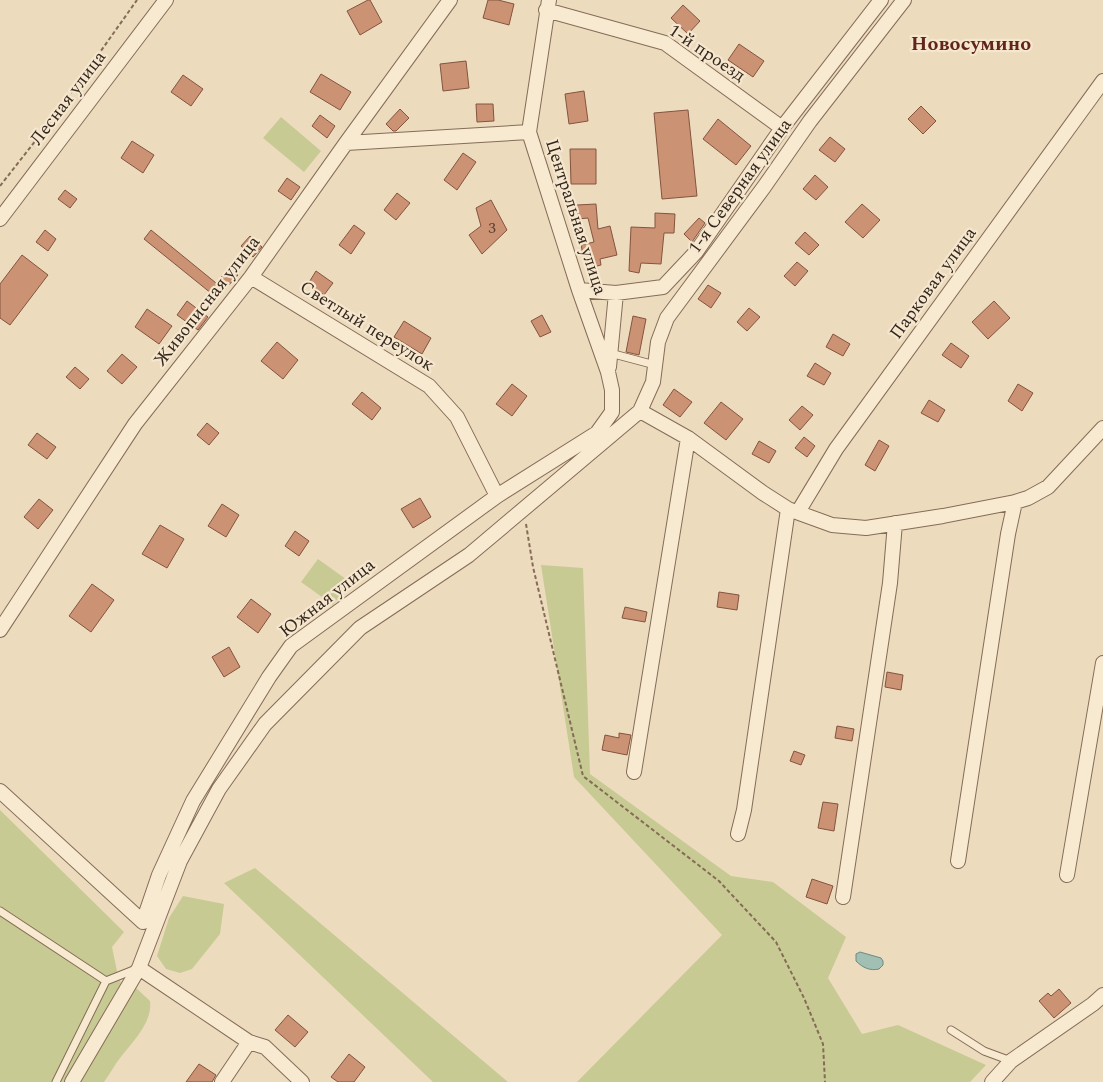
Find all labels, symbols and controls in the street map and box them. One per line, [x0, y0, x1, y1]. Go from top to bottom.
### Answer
street label: 1-й проезд [663, 17, 751, 89]
district label: Новосумино [911, 29, 1031, 59]
street label: Лесная улица [23, 45, 113, 151]
street label: 1-я Северная улица [682, 113, 799, 259]
street label: Центральная улица [538, 136, 614, 298]
house number: 3 [488, 217, 496, 240]
street label: Парковая улица [883, 221, 983, 345]
street label: Живописная улица [147, 230, 267, 372]
street label: Светлый переулок [294, 274, 440, 378]
street label: Южная улица [273, 552, 381, 644]

